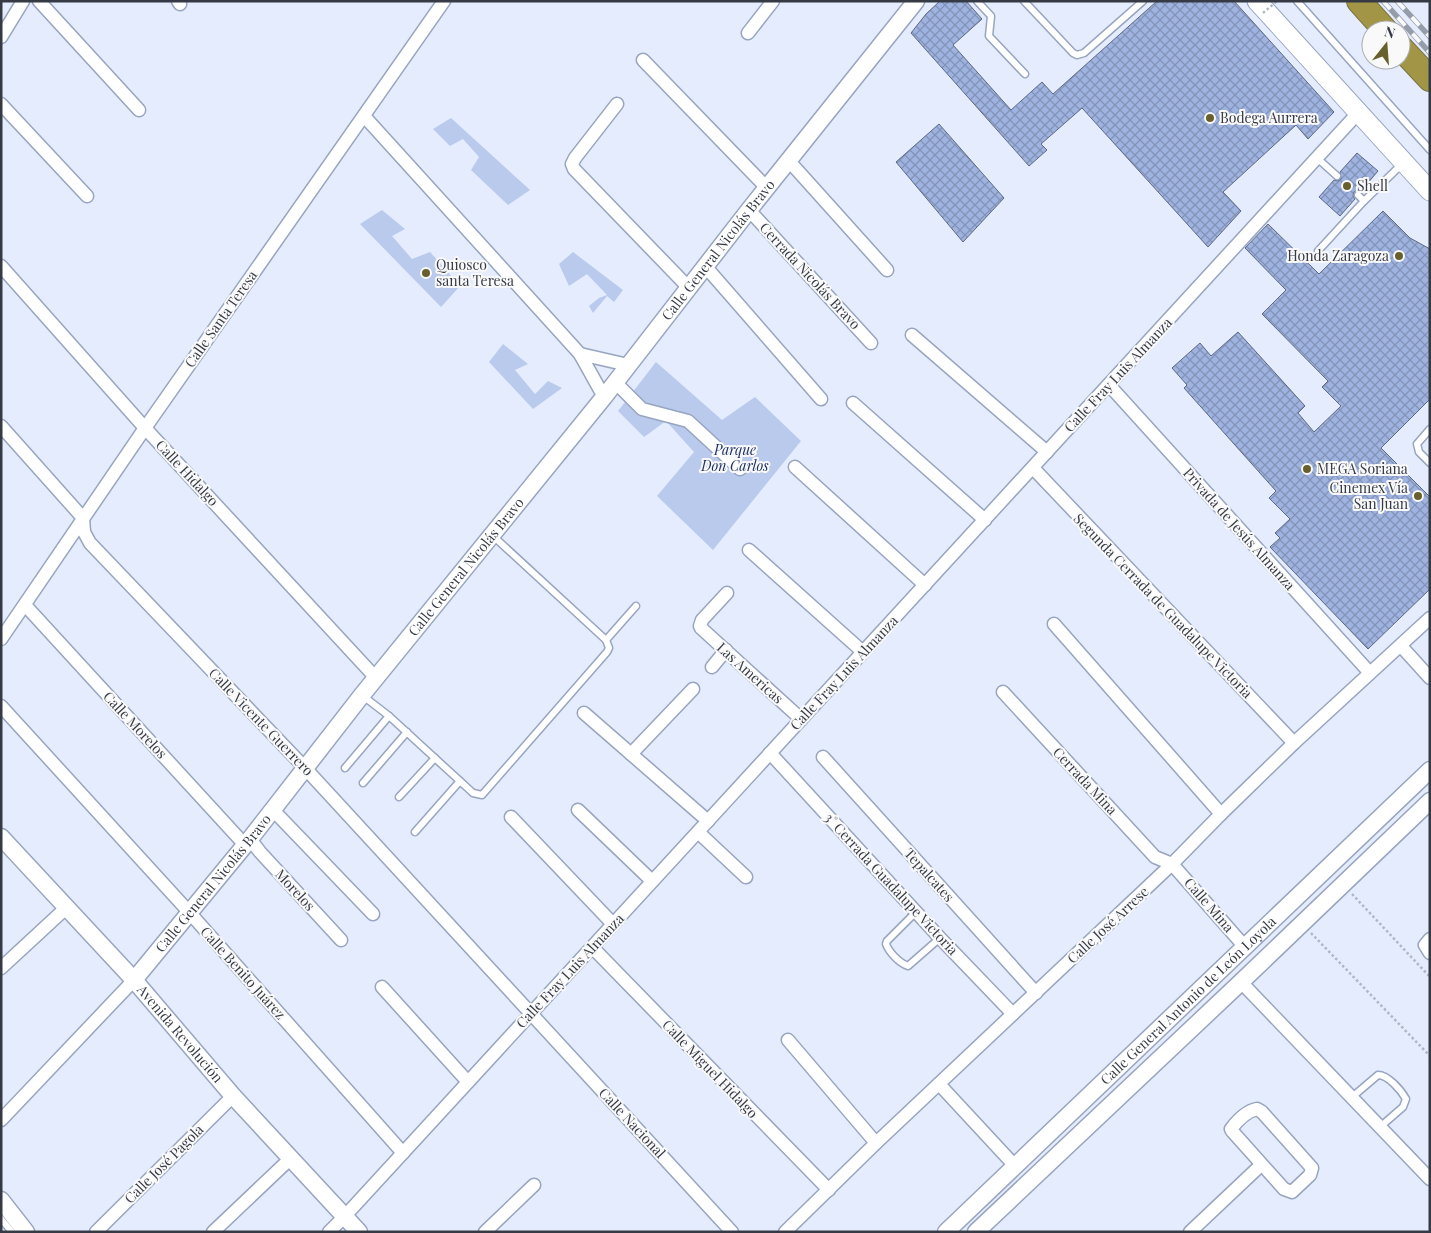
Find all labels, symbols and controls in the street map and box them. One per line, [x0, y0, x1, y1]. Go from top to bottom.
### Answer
north arrow [1361, 20, 1411, 70]
text: N [1382, 22, 1398, 43]
place label: Bodega Aurrera [1220, 108, 1318, 127]
marker: Bodega Aurrera [1204, 112, 1216, 124]
street label: Calle General Nicolás Bravo [657, 175, 779, 324]
place label: Shell [1357, 176, 1388, 195]
marker: Shell [1341, 180, 1353, 192]
street label: Cerrada Nicolás Bravo [756, 218, 865, 333]
place label: Honda Zaragoza [1287, 246, 1389, 265]
marker: Honda Zaragoza [1393, 250, 1405, 262]
place label: Quiosco santa Teresa [436, 255, 514, 290]
street label: Calle Santa Teresa [180, 266, 261, 371]
marker: Quiosco santa Teresa [420, 267, 432, 279]
street label: Calle Fray Luis Almanza [1059, 313, 1176, 436]
street label: Calle Hidalgo [152, 436, 223, 510]
park label: Parque Don Carlos [700, 440, 769, 475]
place label: MEGA Soriana [1317, 459, 1408, 478]
street label: Privada de Jesús Almanza [1179, 463, 1300, 594]
marker: MEGA Soriana [1301, 463, 1313, 475]
place label: Cinemex Vía San Juan [1330, 478, 1409, 513]
marker: Cinemex Vía San Juan [1412, 490, 1424, 502]
street label: Calle General Nicolás Bravo [404, 493, 528, 640]
street label: Segunda Cerrada de Guadalupe Victoria [1070, 509, 1257, 702]
street label: Calle Fray Luis Almanza [785, 611, 902, 734]
street label: Las Americas [713, 638, 788, 708]
street label: Calle Vicente Guerrero [205, 664, 318, 780]
street label: Calle Morelos [99, 687, 171, 762]
street label: Cerrada Mina [1049, 743, 1122, 819]
street label: 3˚ Cerrada Guadalupe Victoria [820, 808, 962, 959]
street label: Calle General Nicolás Bravo [151, 810, 275, 956]
street label: Tepalcates [900, 844, 959, 906]
street label: Morelos [271, 865, 320, 915]
street label: Calle Mina [1180, 873, 1238, 936]
street label: Calle José Arrese [1063, 882, 1152, 967]
street label: Calle Fray Luis Almanza [511, 909, 628, 1032]
street label: Calle General Antonio de León Loyola [1096, 912, 1280, 1089]
street label: Calle Benito Juárez [197, 922, 290, 1023]
street label: Avenida Revolución [132, 980, 228, 1087]
street label: Calle Miguel Hidalgo [658, 1015, 763, 1122]
street label: Calle Nacional [595, 1083, 670, 1162]
street label: Calle José Pagola [120, 1120, 207, 1207]

